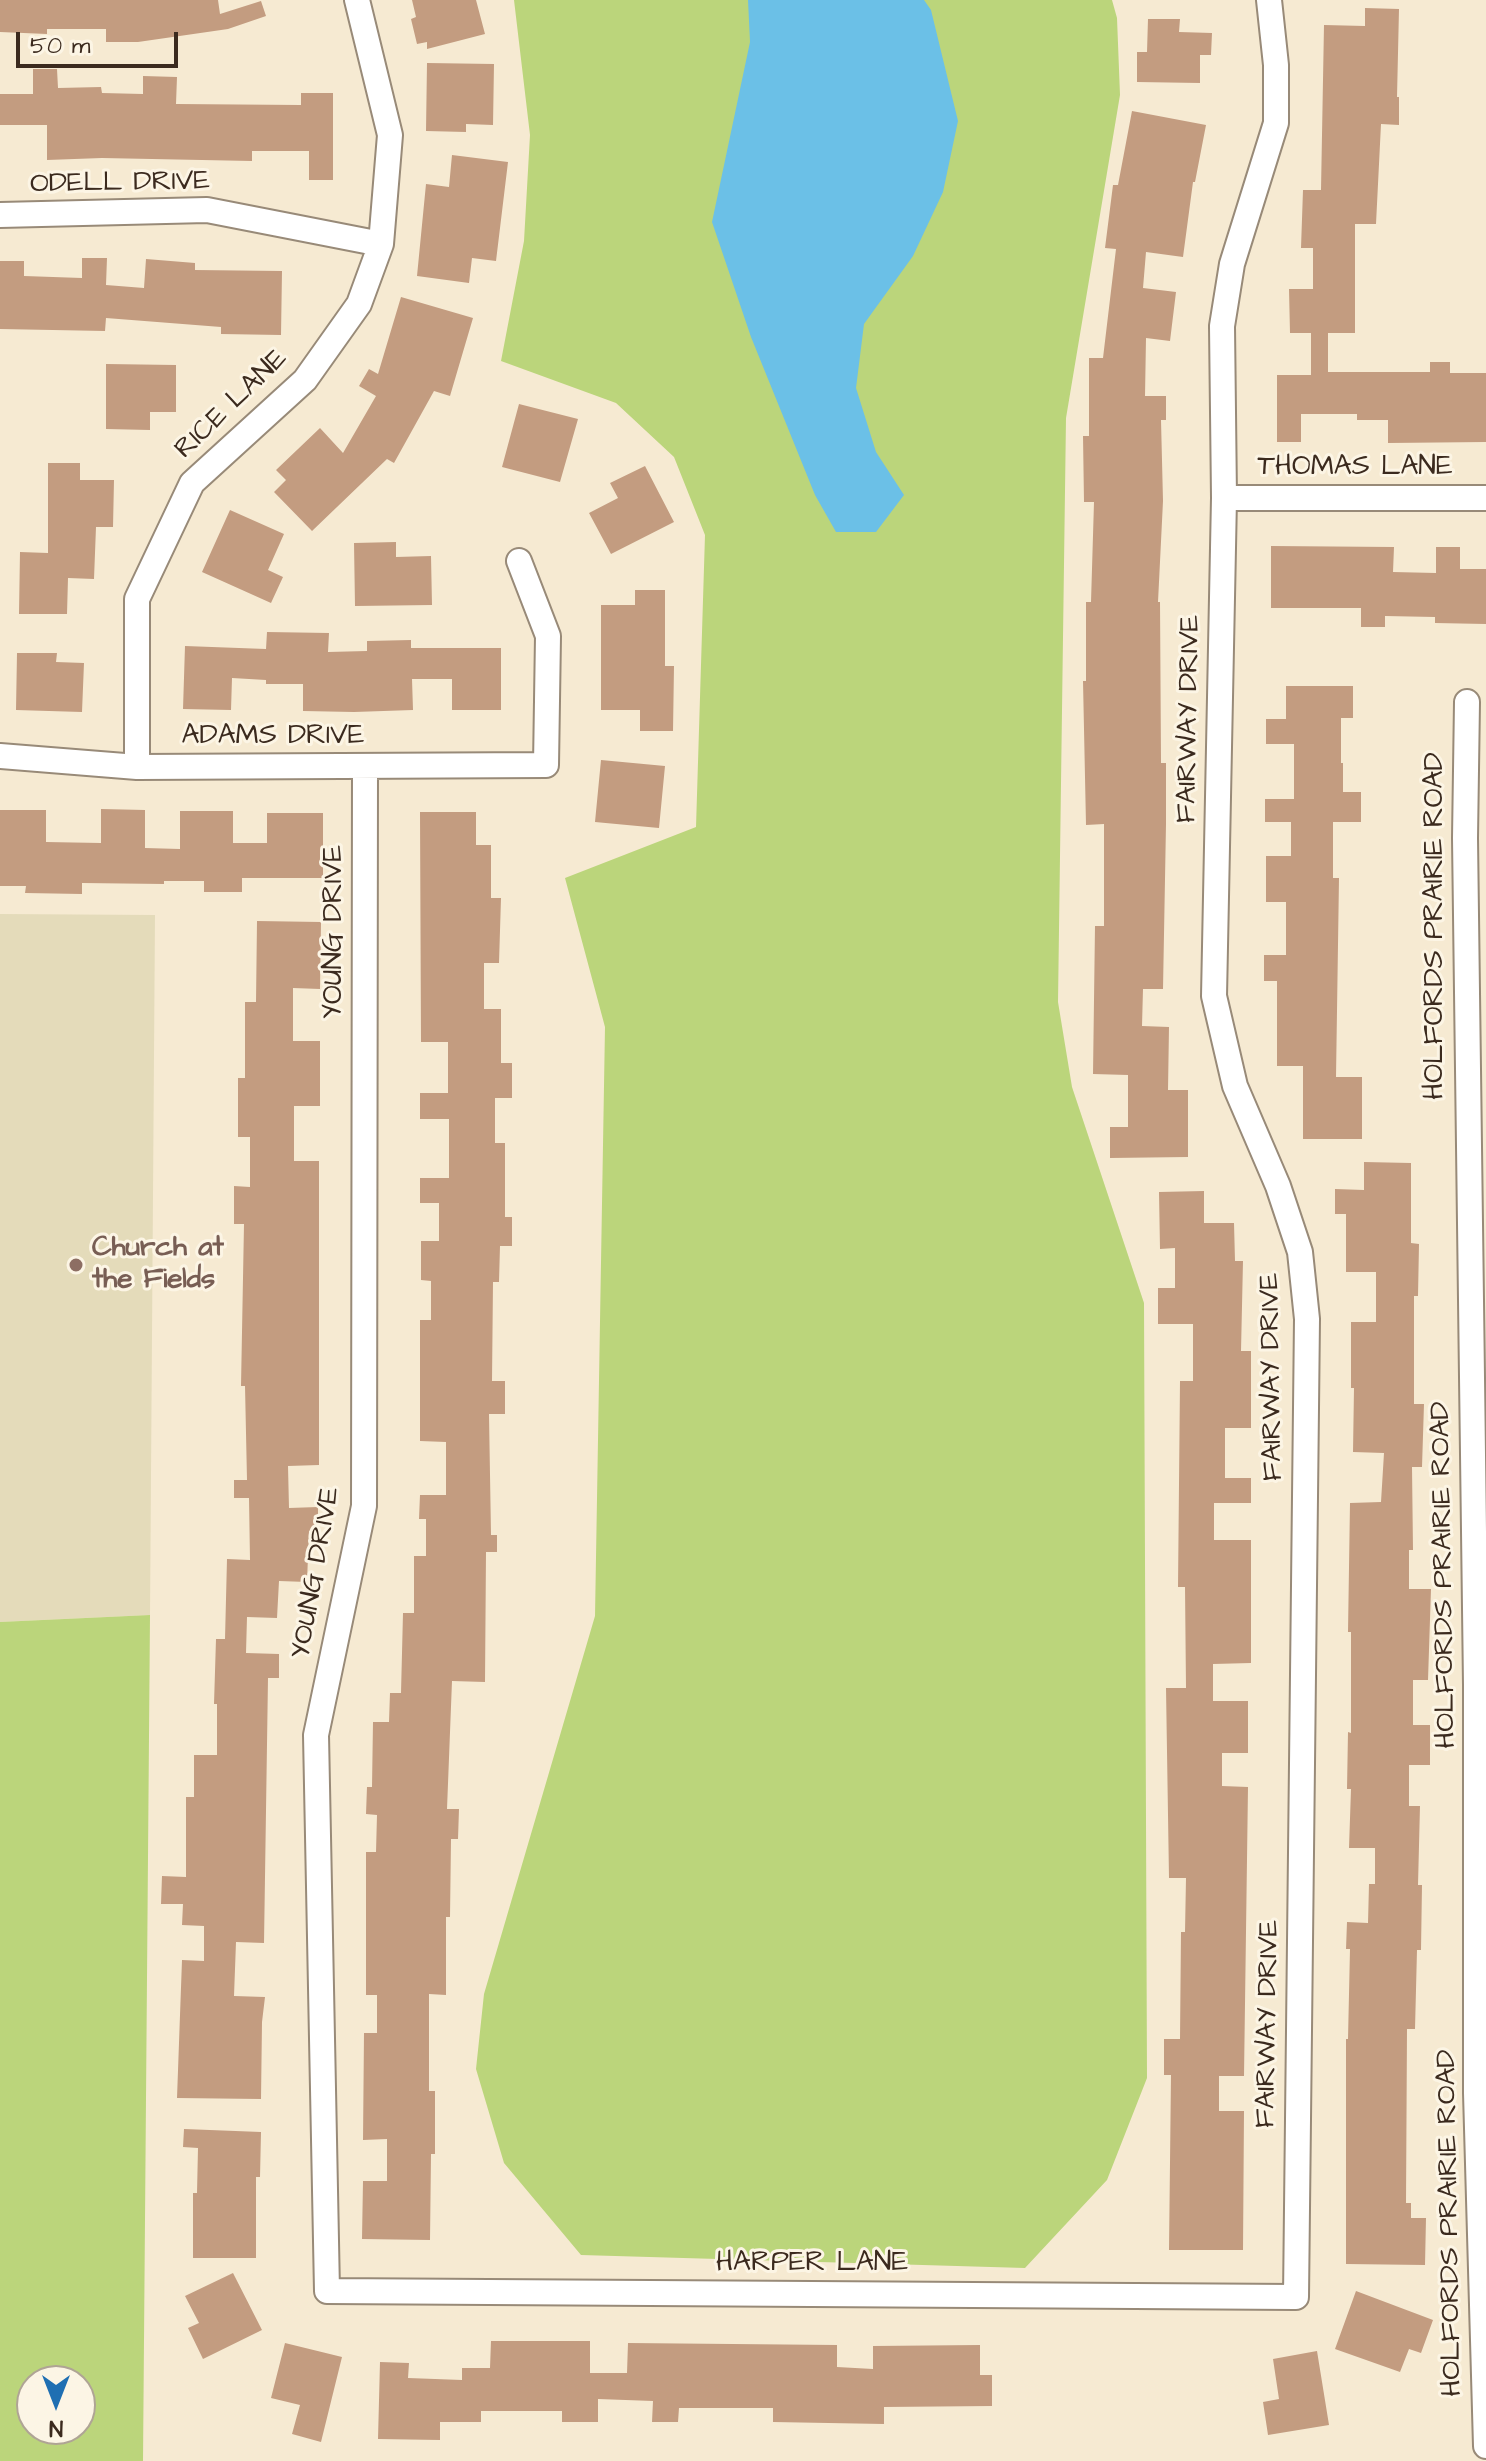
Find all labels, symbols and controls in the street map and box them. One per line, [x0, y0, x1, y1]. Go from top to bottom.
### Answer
scale bar [20, 16, 182, 66]
text: 50 m [30, 29, 90, 63]
street label: ODELL DRIVE [30, 166, 210, 202]
street label: RICE LANE [169, 343, 295, 467]
street label: THOMAS LANE [1258, 451, 1452, 485]
street label: FAIRWAY DRIVE [1171, 615, 1209, 823]
street label: ADAMS DRIVE [182, 720, 364, 754]
street label: HOLFORDS PRAIRIE ROAD [1419, 752, 1453, 1100]
street label: YOUNG DRIVE [318, 845, 352, 1019]
place label: Church at the Fields [92, 1232, 224, 1298]
marker: Church at the Fields [67, 1256, 85, 1274]
street label: FAIRWAY DRIVE [1254, 1273, 1292, 1481]
street label: HOLFORDS PRAIRIE ROAD [1425, 1401, 1465, 1749]
street label: YOUNG DRIVE [285, 1484, 349, 1662]
street label: FAIRWAY DRIVE [1250, 1920, 1288, 2128]
street label: HOLFORDS PRAIRIE ROAD [1431, 2049, 1471, 2397]
street label: HARPER LANE [716, 2247, 908, 2281]
north arrow [16, 2365, 96, 2445]
text: N [49, 2412, 63, 2443]

